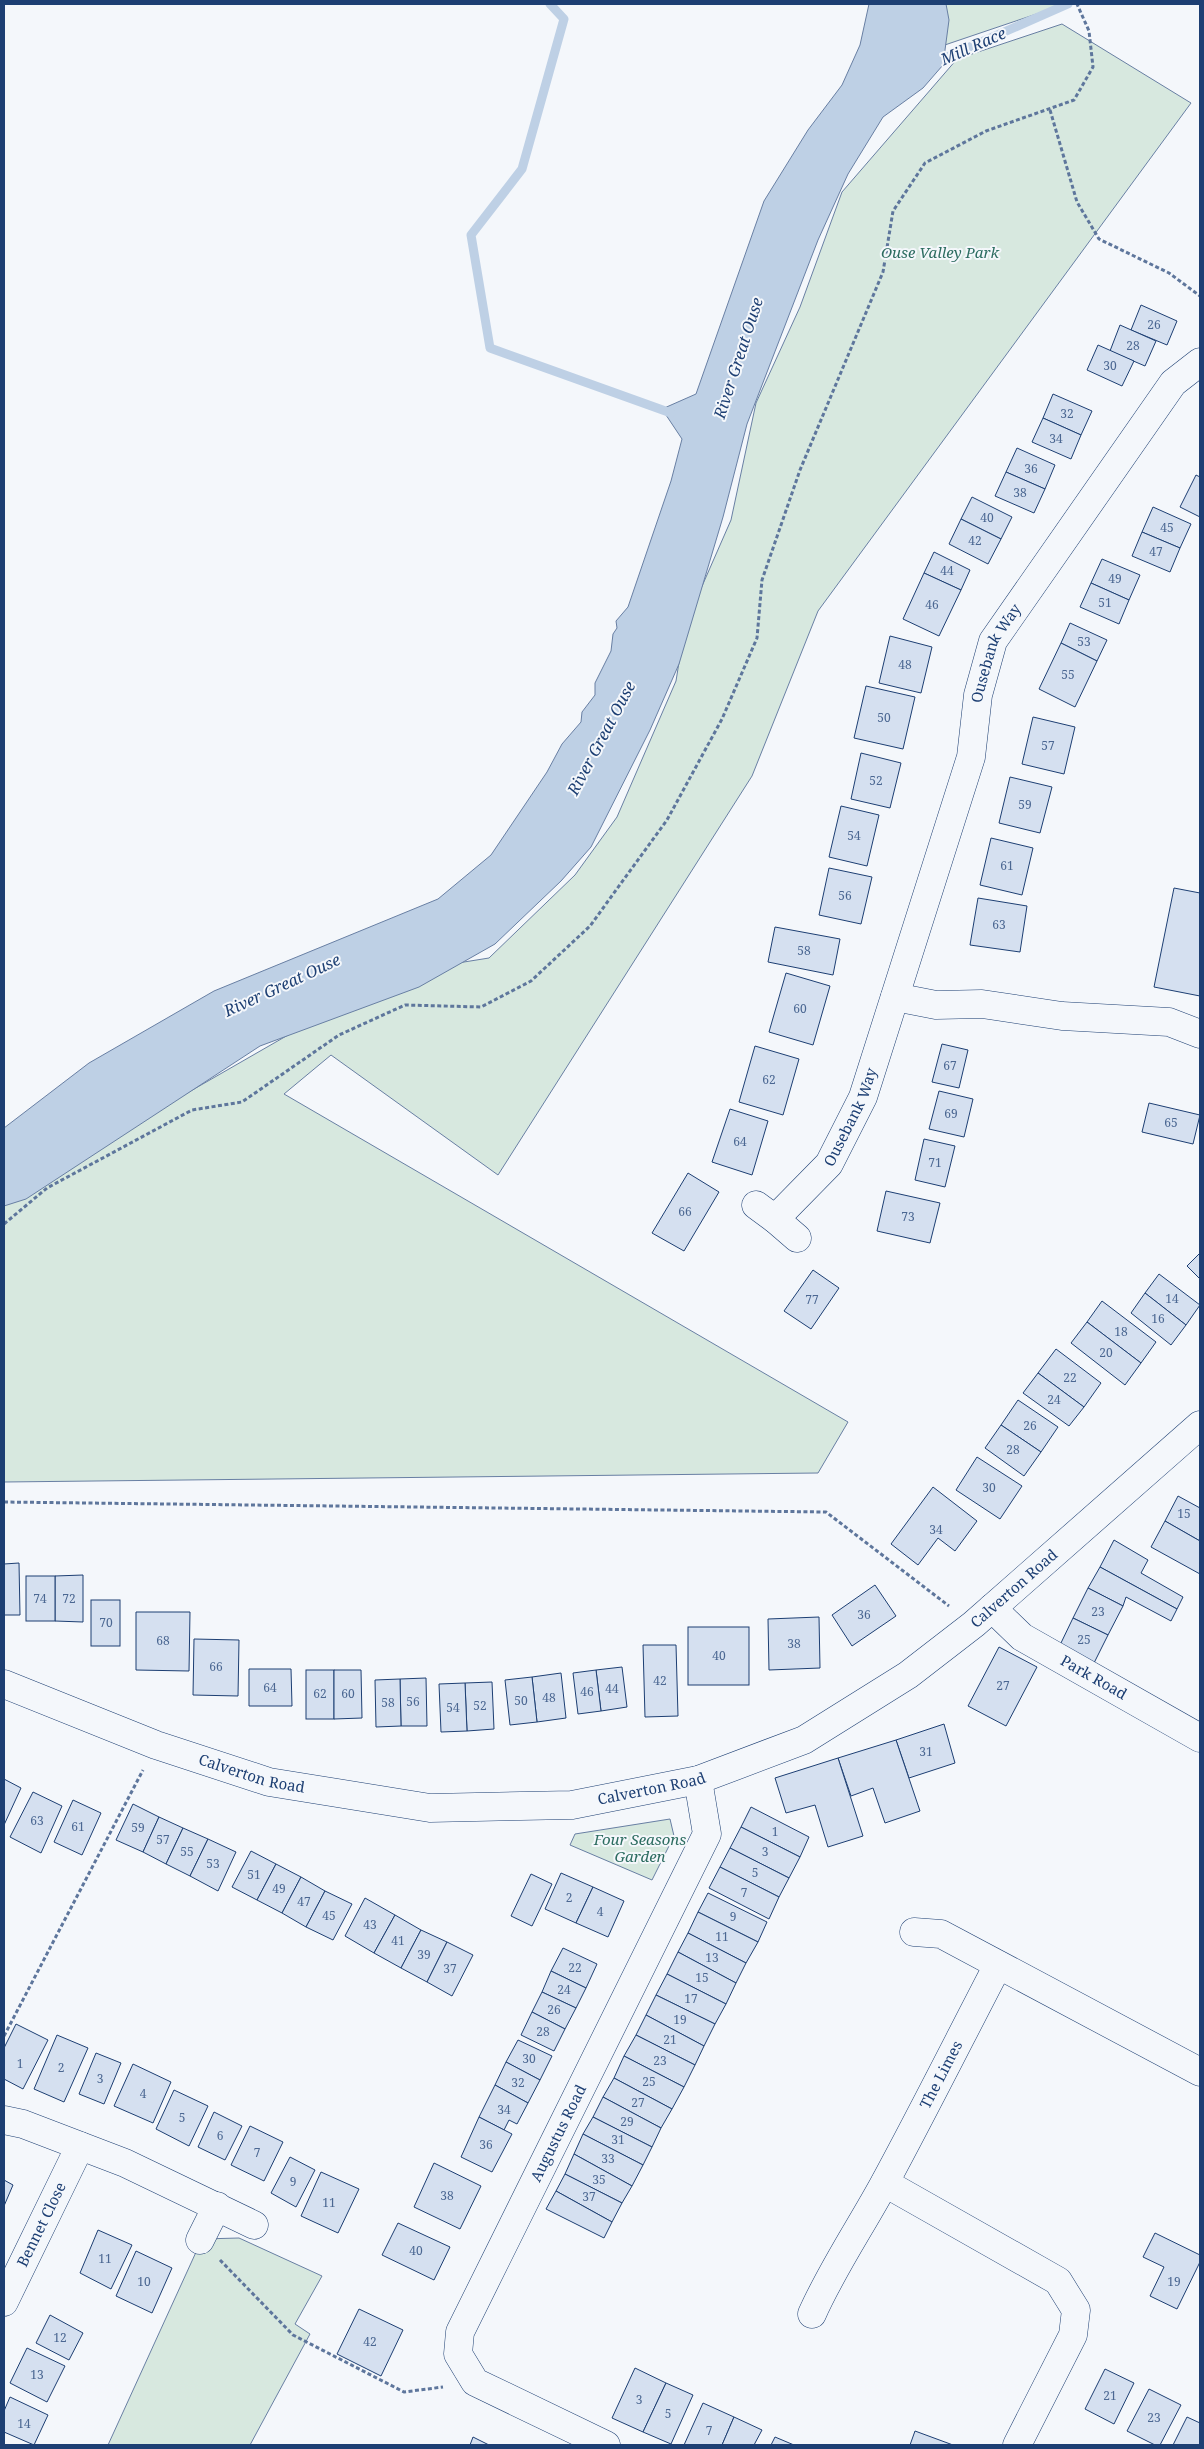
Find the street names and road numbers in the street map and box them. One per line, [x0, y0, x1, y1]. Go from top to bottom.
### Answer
street label: Ousebank Way [966, 599, 1025, 704]
street label: Ousebank Way [818, 1064, 881, 1169]
street label: Calverton Road [966, 1544, 1061, 1632]
street label: Park Road [1057, 1650, 1131, 1704]
street label: Calverton Road [196, 1749, 307, 1797]
street label: Calverton Road [596, 1767, 708, 1809]
street label: The Limes [915, 2037, 966, 2112]
street label: Augustus Road [525, 2081, 590, 2185]
street label: Bennet Close [12, 2179, 70, 2270]

